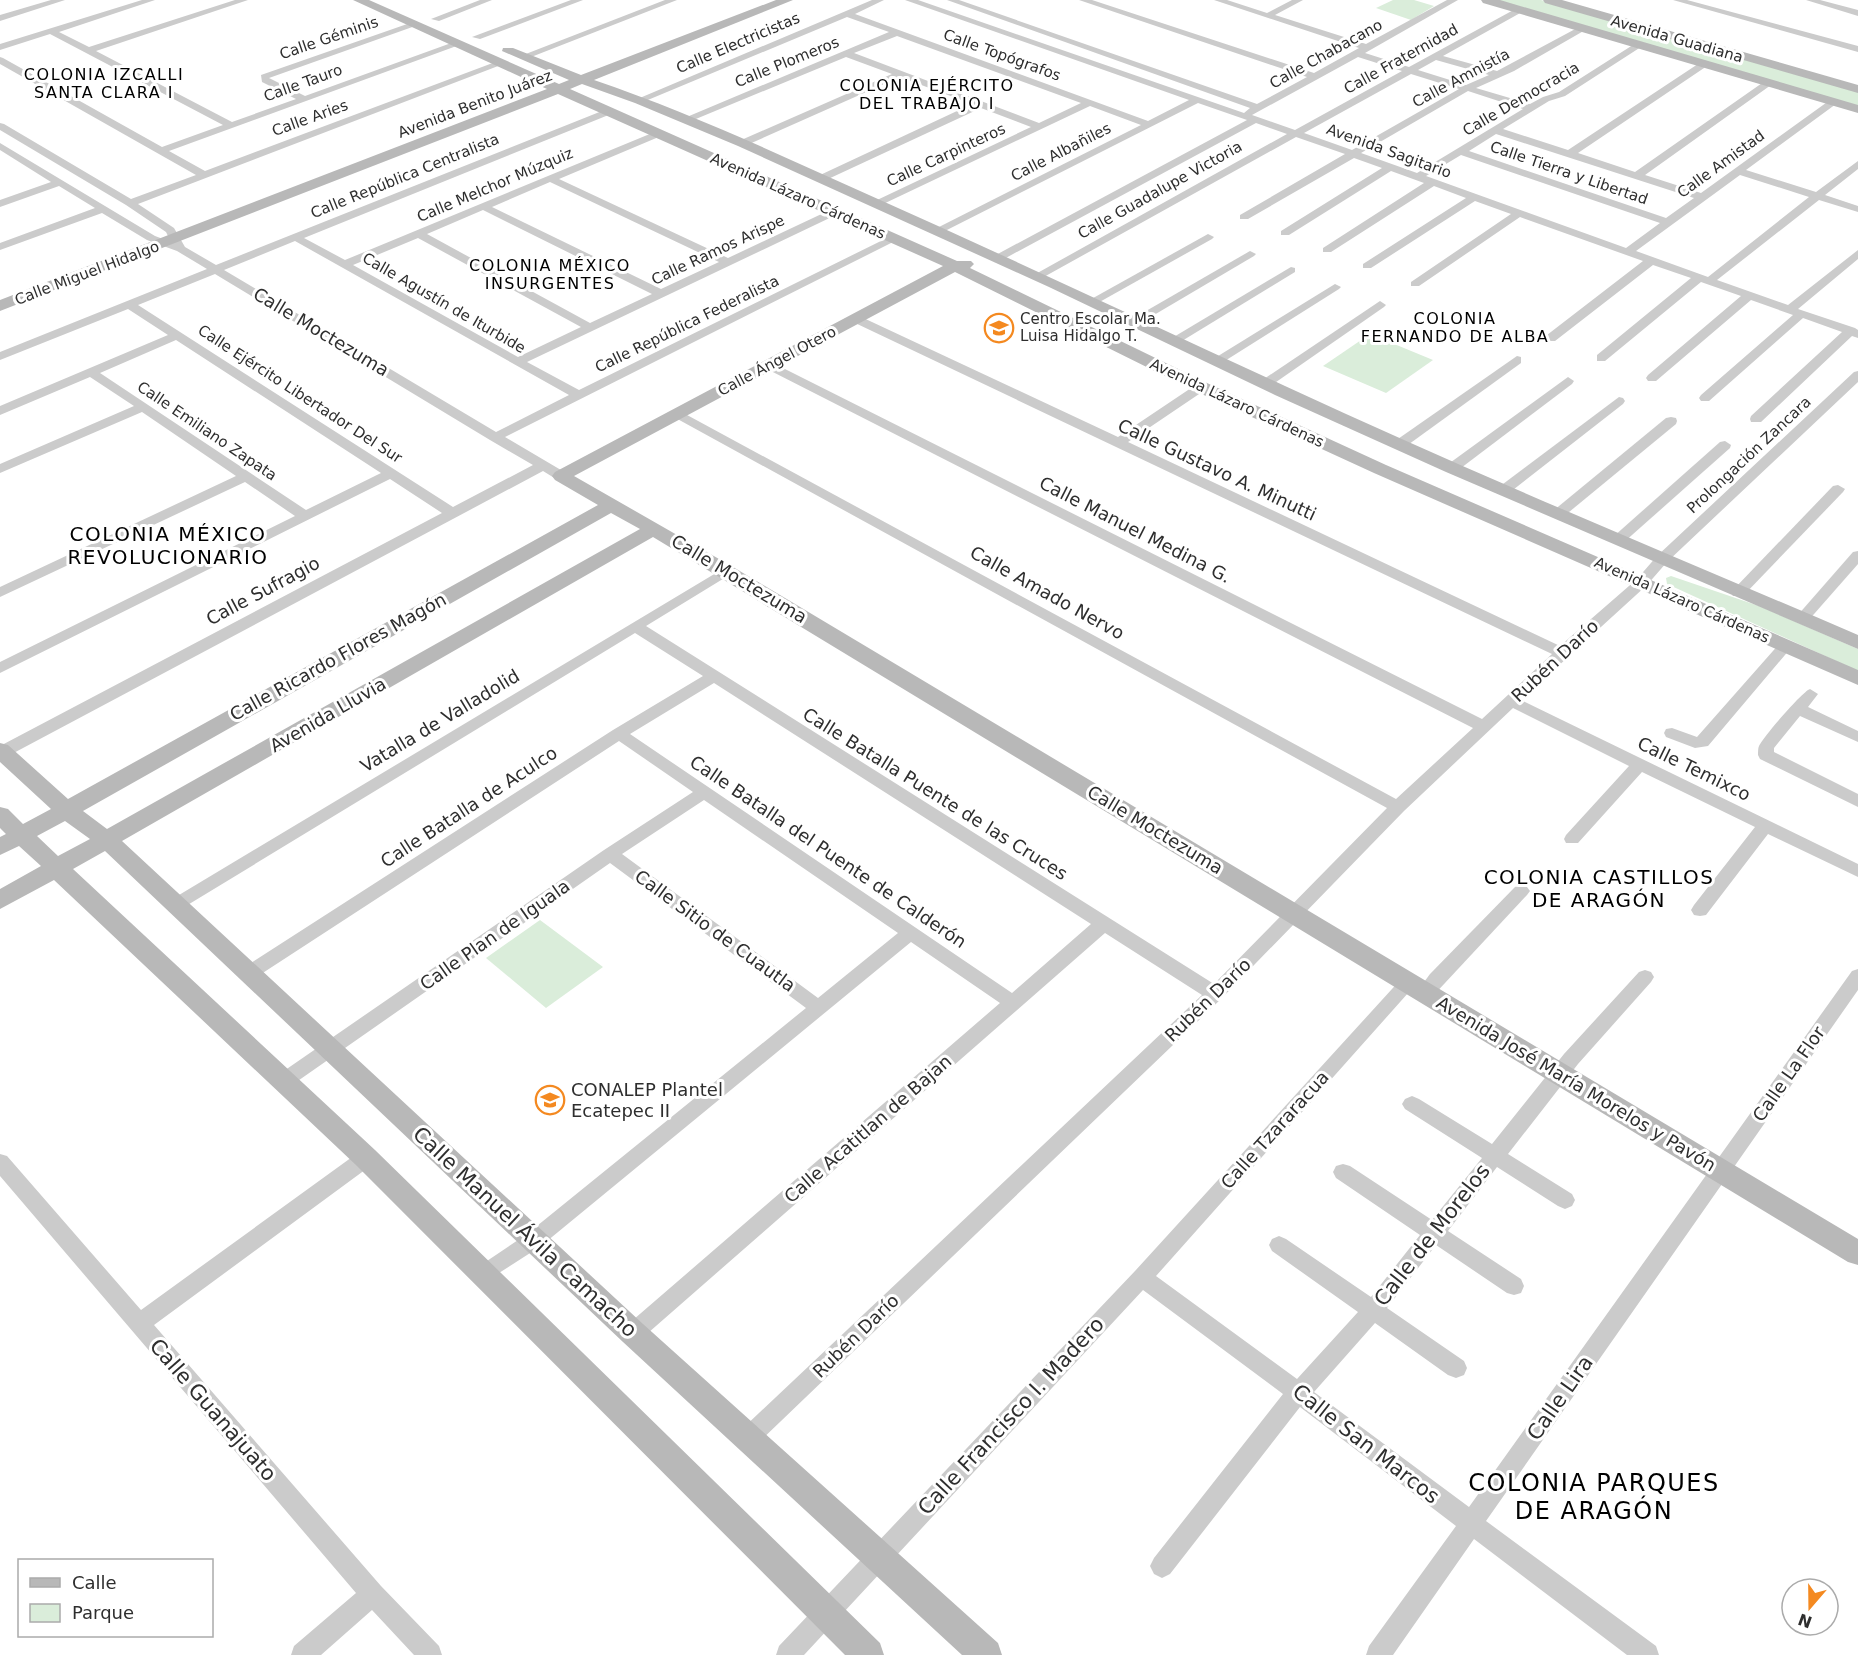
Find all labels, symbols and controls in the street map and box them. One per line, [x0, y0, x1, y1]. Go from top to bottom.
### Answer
street label: Calle Electricistas [674, 9, 803, 77]
street label: Avenida Guadiana [1609, 12, 1745, 66]
street label: Calle Géminis [277, 13, 381, 63]
street label: Calle Chabacano [1267, 16, 1385, 92]
street label: Calle Fraternidad [1341, 20, 1461, 98]
street label: Calle Topógrafos [941, 25, 1063, 85]
street label: Calle Plomeros [732, 33, 842, 91]
street label: Calle Amnistía [1409, 45, 1513, 111]
street label: Calle Democracia [1459, 58, 1583, 140]
street label: Calle Tauro [261, 60, 345, 106]
district label: COLONIA IZCALLI SANTA CLARA I [24, 65, 184, 102]
street label: Avenida Benito Juárez [395, 66, 555, 142]
district label: COLONIA EJÉRCITO DEL TRABAJO I [840, 76, 1014, 113]
street label: Calle Aries [270, 96, 351, 140]
street label: Calle Albañiles [1008, 119, 1114, 185]
street label: Calle Carpinteros [884, 120, 1008, 190]
street label: Avenida Sagitario [1324, 120, 1454, 182]
street label: Calle Amistad [1674, 126, 1768, 202]
street label: Calle República Centralista [308, 130, 502, 222]
street label: Calle Guadalupe Victoria [1075, 137, 1245, 243]
street label: Calle Tierra y Libertad [1488, 137, 1650, 209]
street label: Calle Melchor Múzquiz [414, 144, 576, 226]
street label: Avenida Lázaro Cárdenas [708, 149, 889, 243]
street label: Calle Ramos Arispe [649, 211, 787, 289]
street label: Calle Miguel Hidalgo [12, 237, 162, 309]
street label: Calle Agustín de Iturbide [359, 249, 529, 357]
district label: COLONIA MÉXICO INSURGENTES [469, 256, 631, 293]
street label: Calle República Federalista [592, 272, 782, 376]
street label: Calle Moctezuma [250, 283, 393, 380]
district label: COLONIA FERNANDO DE ALBA [1361, 309, 1549, 346]
place label: Centro Escolar Ma. Luisa Hidalgo T. [1020, 310, 1161, 345]
school or university icon: Centro Escolar Ma. Luisa Hidalgo T. [983, 312, 1015, 344]
street label: Calle Ejército Libertador Del Sur [194, 321, 406, 467]
street label: Calle Ángel Otero [714, 321, 839, 400]
street label: Avenida Lázaro Cárdenas [1147, 355, 1327, 451]
street label: Calle Emiliano Zapata [134, 378, 280, 484]
street label: Prolongación Zancara [1683, 393, 1815, 517]
street label: Calle Gustavo A. Minutti [1115, 414, 1320, 525]
street label: Calle Manuel Medina G. [1036, 472, 1235, 587]
district label: COLONIA MÉXICO REVOLUCIONARIO [67, 522, 269, 569]
street label: Calle Moctezuma [668, 530, 811, 627]
street label: Calle Amado Nervo [966, 541, 1128, 644]
street label: Calle Sufragio [202, 552, 323, 629]
street label: Avenida Lázaro Cárdenas [1592, 553, 1773, 647]
street label: Calle Ricardo Flores Magón [226, 588, 450, 725]
street label: Rubén Darío [1507, 615, 1602, 706]
street label: Vatalla de Valladolid [356, 665, 523, 776]
street label: Avenida Lluvia [266, 673, 390, 756]
street label: Calle Batalla Puente de las Cruces [799, 703, 1071, 884]
street label: Calle Temixco [1634, 732, 1754, 805]
street label: Calle Batalla de Aculco [377, 742, 561, 872]
street label: Calle Batalla del Puente de Calderón [686, 751, 970, 952]
street label: Calle Moctezuma [1084, 781, 1227, 878]
street label: Calle Sitio de Cuautla [631, 865, 800, 996]
district label: COLONIA CASTILLOS DE ARAGÓN [1484, 865, 1714, 912]
street label: Calle Plan de Iguala [416, 875, 574, 994]
street label: Rubén Darío [1160, 954, 1255, 1046]
street label: Avenida José María Morelos y Pavón [1433, 992, 1720, 1176]
street label: Calle La Flor [1748, 1022, 1829, 1125]
street label: Calle Acatitlan de Bajan [780, 1050, 956, 1207]
street label: Calle Tzararacua [1216, 1067, 1333, 1193]
place label: CONALEP Plantel Ecatepec II [571, 1079, 723, 1121]
school or university icon: CONALEP Plantel Ecatepec II [534, 1084, 566, 1116]
street label: Calle Manuel Ávila Camacho [408, 1121, 643, 1342]
street label: Calle de Morelos [1369, 1159, 1495, 1311]
street label: Rubén Darío [808, 1290, 903, 1382]
street label: Calle Francisco I. Madero [913, 1312, 1109, 1520]
street label: Calle Guanajuato [145, 1334, 281, 1486]
street label: Calle Lira [1522, 1351, 1598, 1445]
street label: Calle San Marcos [1288, 1379, 1444, 1509]
district label: COLONIA PARQUES DE ARAGÓN [1468, 1469, 1720, 1525]
legend [18, 1559, 213, 1637]
text: Calle [72, 1572, 117, 1593]
north arrow [1780, 1577, 1840, 1637]
text: Parque [72, 1602, 134, 1623]
text: N [1795, 1609, 1815, 1632]

